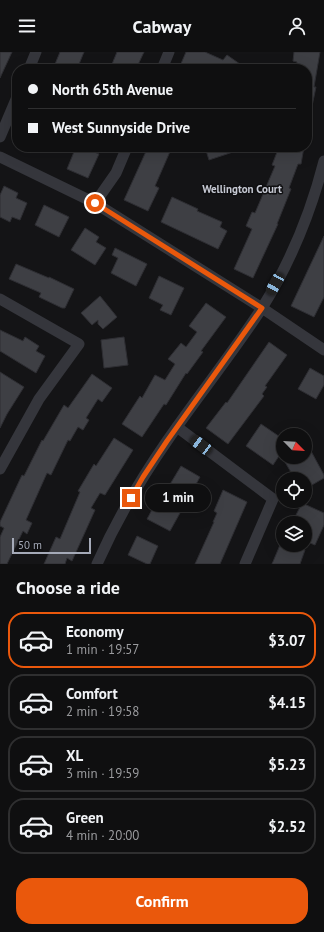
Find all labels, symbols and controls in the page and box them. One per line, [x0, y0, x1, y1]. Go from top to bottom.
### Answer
icon: menu [16, 15, 38, 37]
text: Cabway [133, 15, 191, 38]
icon: person [286, 15, 308, 37]
text: North 65th Avenue [52, 80, 173, 99]
text: West Sunnyside Drive [52, 118, 190, 137]
district label: Wellington Court [202, 182, 282, 196]
route start [86, 194, 104, 212]
car [264, 271, 286, 297]
north arrow [276, 428, 312, 464]
map controls [276, 428, 312, 552]
car [188, 433, 214, 457]
button: locate [276, 472, 312, 508]
callout: 1 min [145, 484, 211, 512]
route end [122, 489, 140, 507]
text: 1 min [162, 489, 194, 506]
button: layers [276, 516, 312, 552]
scale bar [12, 536, 91, 555]
text: 50 m [18, 538, 42, 552]
text: Choose a ride [16, 576, 120, 599]
icon: car [18, 622, 54, 658]
text: Economy [66, 622, 124, 641]
text: $3.07 [268, 631, 306, 650]
text: 1 min · 19:57 [66, 641, 139, 658]
icon: car [18, 684, 54, 720]
text: Comfort [66, 684, 118, 703]
text: $4.15 [268, 693, 306, 712]
text: 2 min · 19:58 [66, 703, 139, 720]
icon: car [18, 746, 54, 782]
text: XL [66, 746, 83, 765]
text: $5.23 [268, 755, 306, 774]
text: 3 min · 19:59 [66, 765, 139, 782]
icon: car [18, 808, 54, 844]
text: Green [66, 808, 104, 827]
text: $2.52 [268, 817, 306, 836]
text: 4 min · 20:00 [66, 827, 139, 844]
button: Confirm [16, 878, 308, 924]

